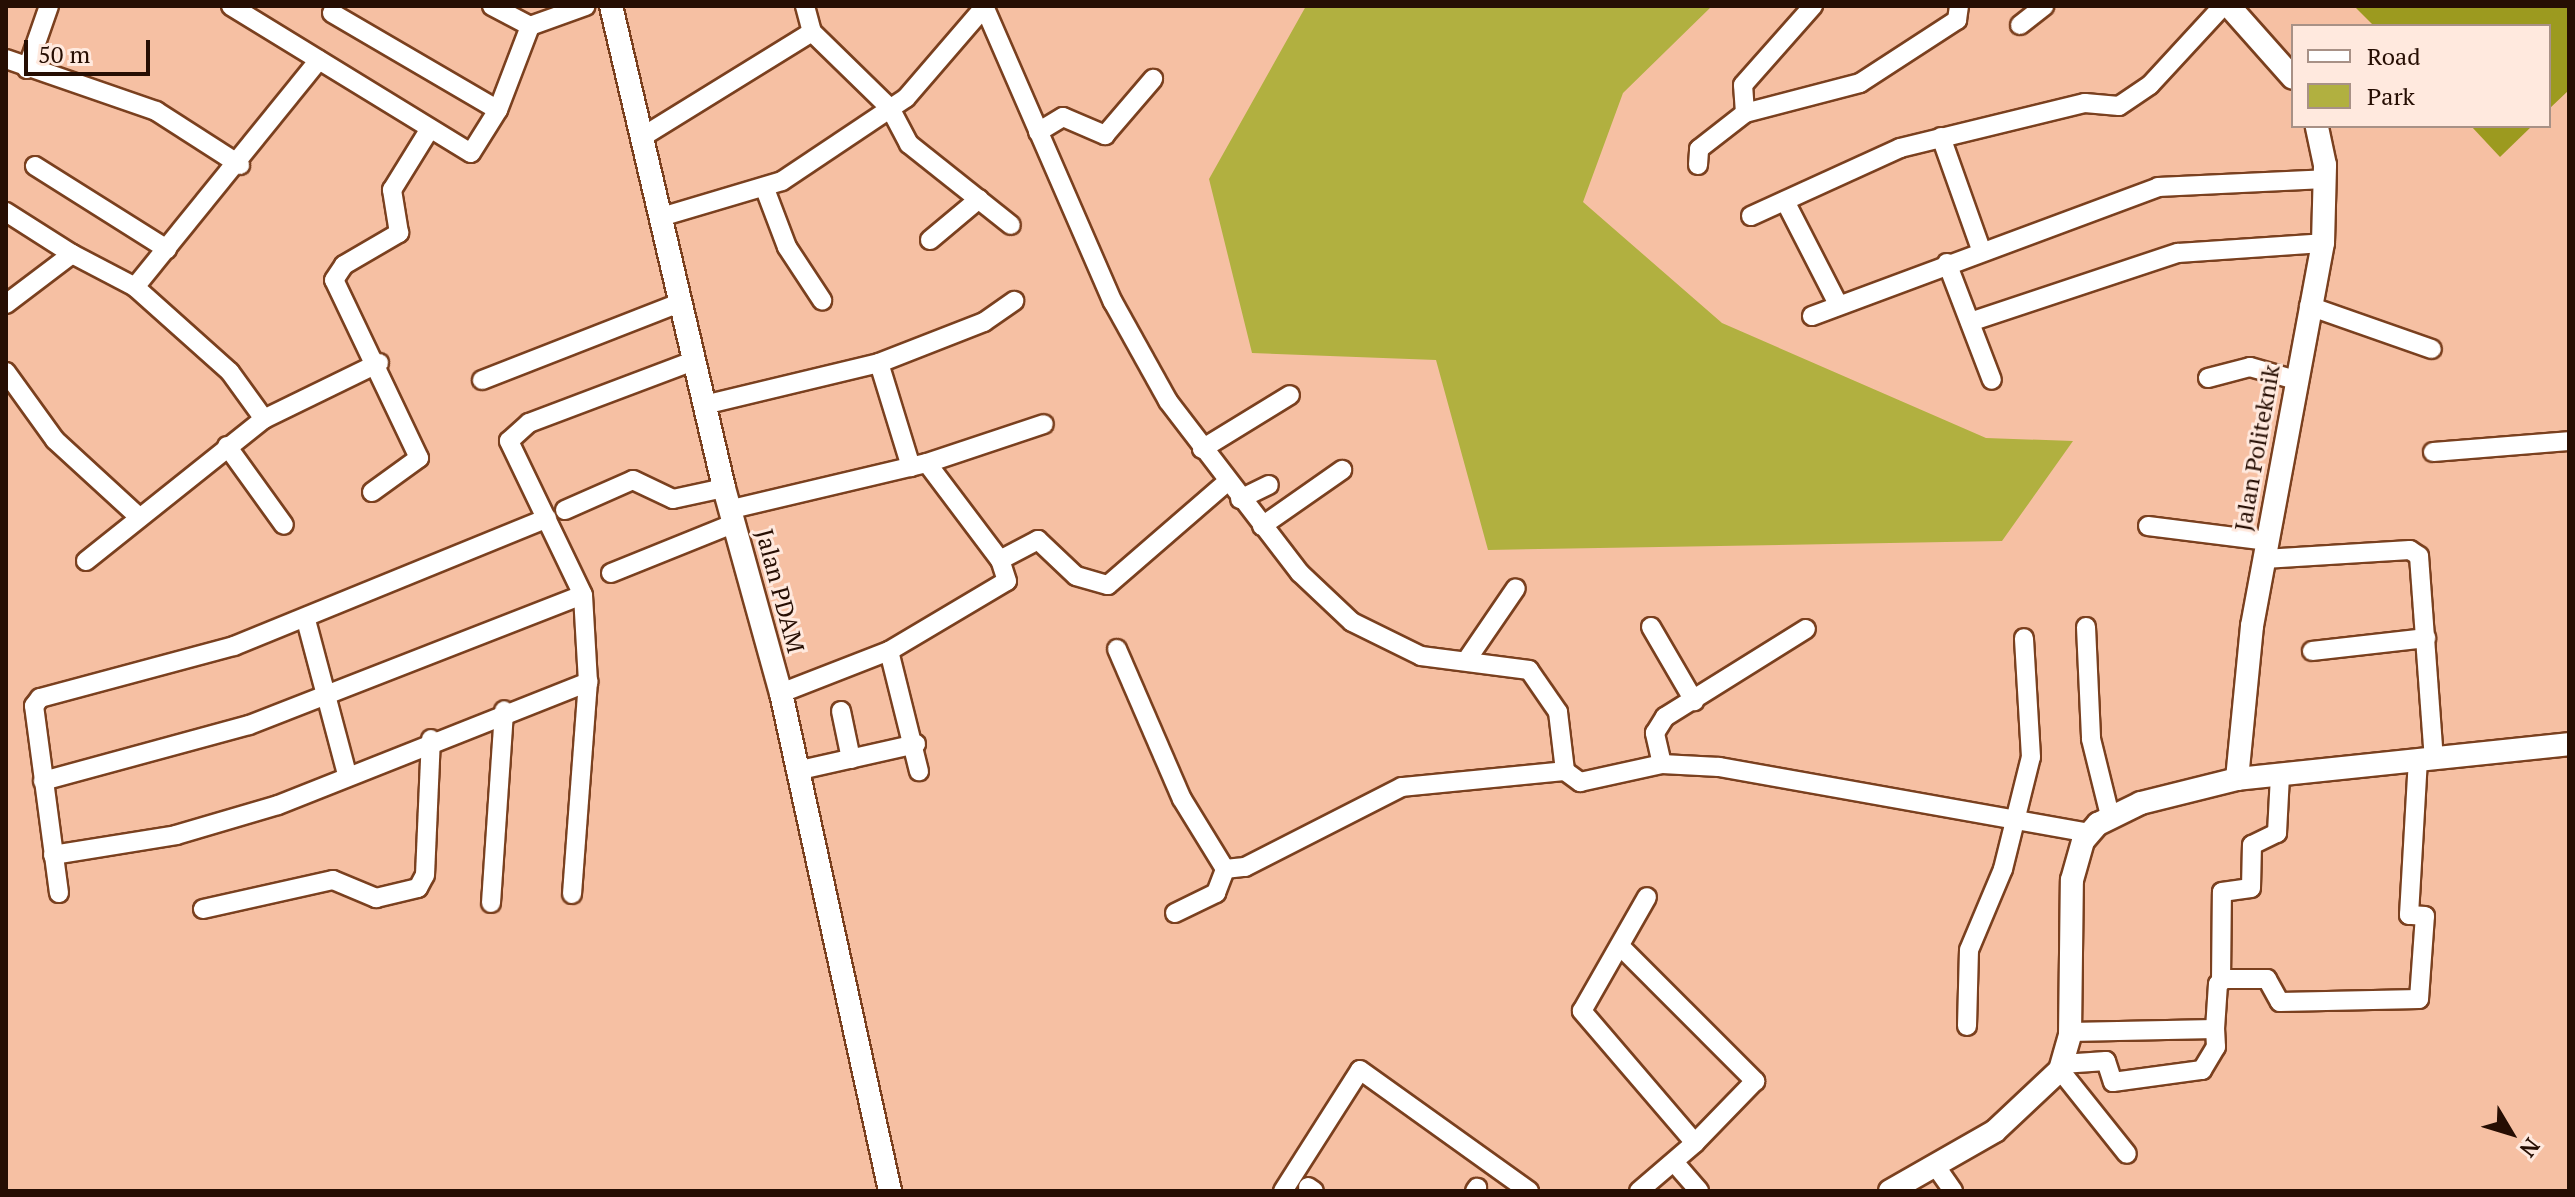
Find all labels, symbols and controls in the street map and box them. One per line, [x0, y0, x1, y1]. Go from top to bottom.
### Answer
scale bar [28, 24, 154, 74]
legend [2291, 24, 2551, 128]
text: 50 m [38, 38, 90, 70]
text: Road [2367, 40, 2421, 72]
text: Park [2367, 80, 2415, 112]
street label: Jalan Politeknik [2228, 363, 2286, 533]
street label: Jalan PDAM [750, 526, 810, 656]
north arrow [2471, 1093, 2551, 1173]
text: N [2514, 1133, 2547, 1164]

